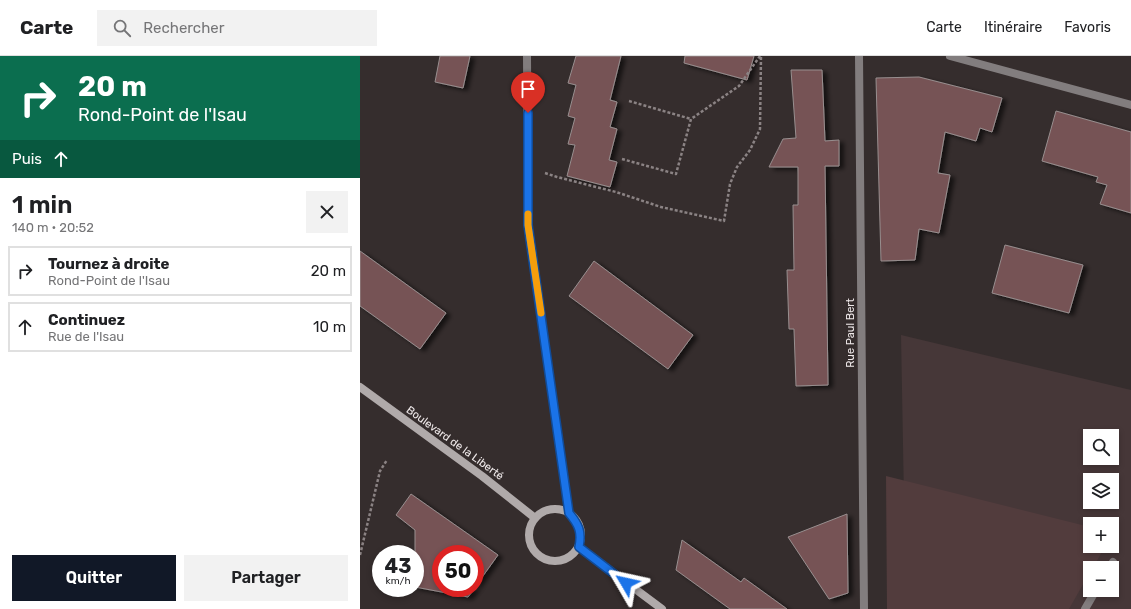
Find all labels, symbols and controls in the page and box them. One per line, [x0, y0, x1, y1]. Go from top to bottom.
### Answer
search box [97, 10, 377, 46]
text: Carte [20, 16, 73, 39]
icon: search [111, 17, 133, 39]
text: Rechercher [143, 19, 224, 37]
text: Carte [926, 19, 962, 36]
text: Itinéraire [984, 19, 1042, 36]
text: Favoris [1064, 19, 1111, 36]
text: 20 m [78, 70, 147, 103]
icon: right [12, 72, 64, 124]
pin [511, 72, 545, 113]
icon: arrive [517, 78, 539, 100]
text: Rond-Point de l'Isau [78, 104, 247, 126]
icon: ahead [50, 148, 72, 170]
text: Puis [12, 150, 42, 168]
text: 1 min [12, 191, 72, 219]
button: close [306, 191, 348, 233]
text: 140 m · 20:52 [12, 220, 94, 235]
text: Tournez à droite [48, 255, 169, 273]
icon: right [14, 260, 36, 282]
text: 20 m [311, 262, 346, 280]
text: Rond-Point de l'Isau [48, 273, 170, 288]
street label: Rue Paul Bert [844, 297, 857, 368]
text: Continuez [48, 311, 125, 329]
icon: ahead [14, 316, 36, 338]
text: 10 m [313, 318, 346, 336]
text: Rue de l'Isau [48, 329, 124, 344]
street label: Boulevard de la Liberté [404, 403, 506, 483]
map controls [1083, 429, 1119, 597]
button: search [1083, 429, 1119, 465]
button: layers [1083, 473, 1119, 509]
button: + [1083, 517, 1119, 553]
speed limit sign: 50 [432, 545, 484, 597]
text: 43 [385, 554, 411, 578]
button: Quitter [12, 555, 176, 601]
button: Partager [184, 555, 348, 601]
button: − [1083, 561, 1119, 597]
position arrow [605, 562, 647, 604]
text: km/h [386, 575, 410, 587]

